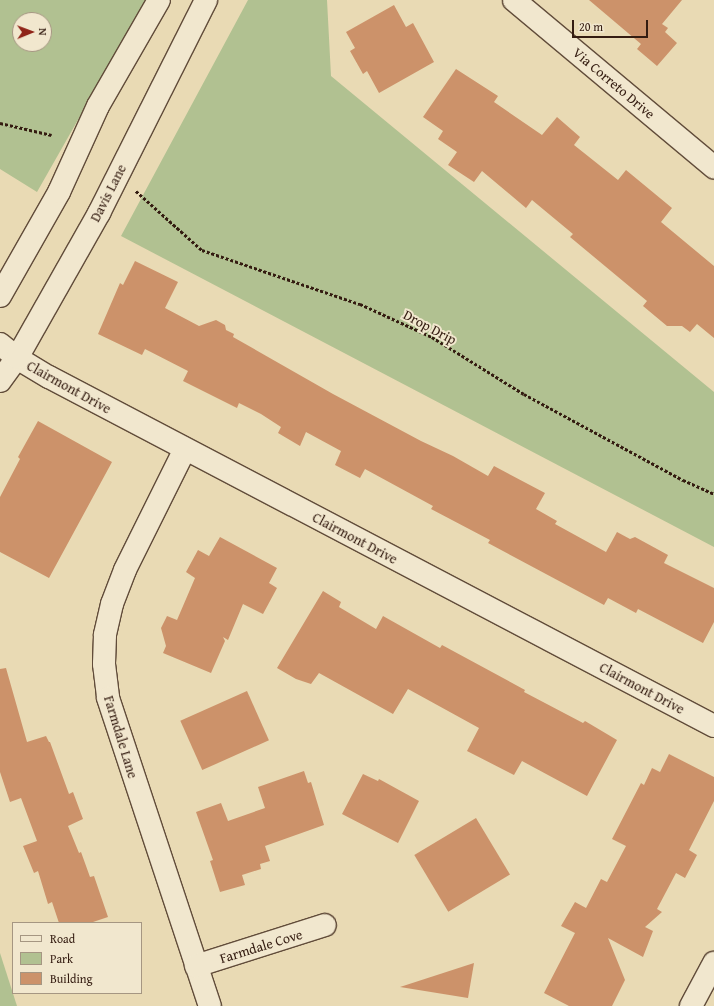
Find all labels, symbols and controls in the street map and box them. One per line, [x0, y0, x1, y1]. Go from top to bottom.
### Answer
north arrow [12, 12, 52, 52]
scale bar [574, 12, 650, 38]
text: 20 m [579, 18, 603, 35]
text: N [35, 28, 51, 36]
street label: Via Correto Drive [570, 44, 658, 122]
street label: Davis Lane [86, 161, 130, 225]
street label: Drop Drip [401, 306, 459, 348]
street label: Clairmont Drive [24, 357, 114, 417]
street label: Clairmont Drive [310, 509, 400, 567]
street label: Clairmont Drive [597, 659, 687, 717]
street label: Farmdale Lane [100, 694, 142, 780]
legend [12, 922, 142, 994]
street label: Farmdale Cove [218, 925, 304, 967]
text: Road [50, 930, 75, 947]
text: Park [50, 950, 73, 967]
text: Building [50, 970, 93, 987]

